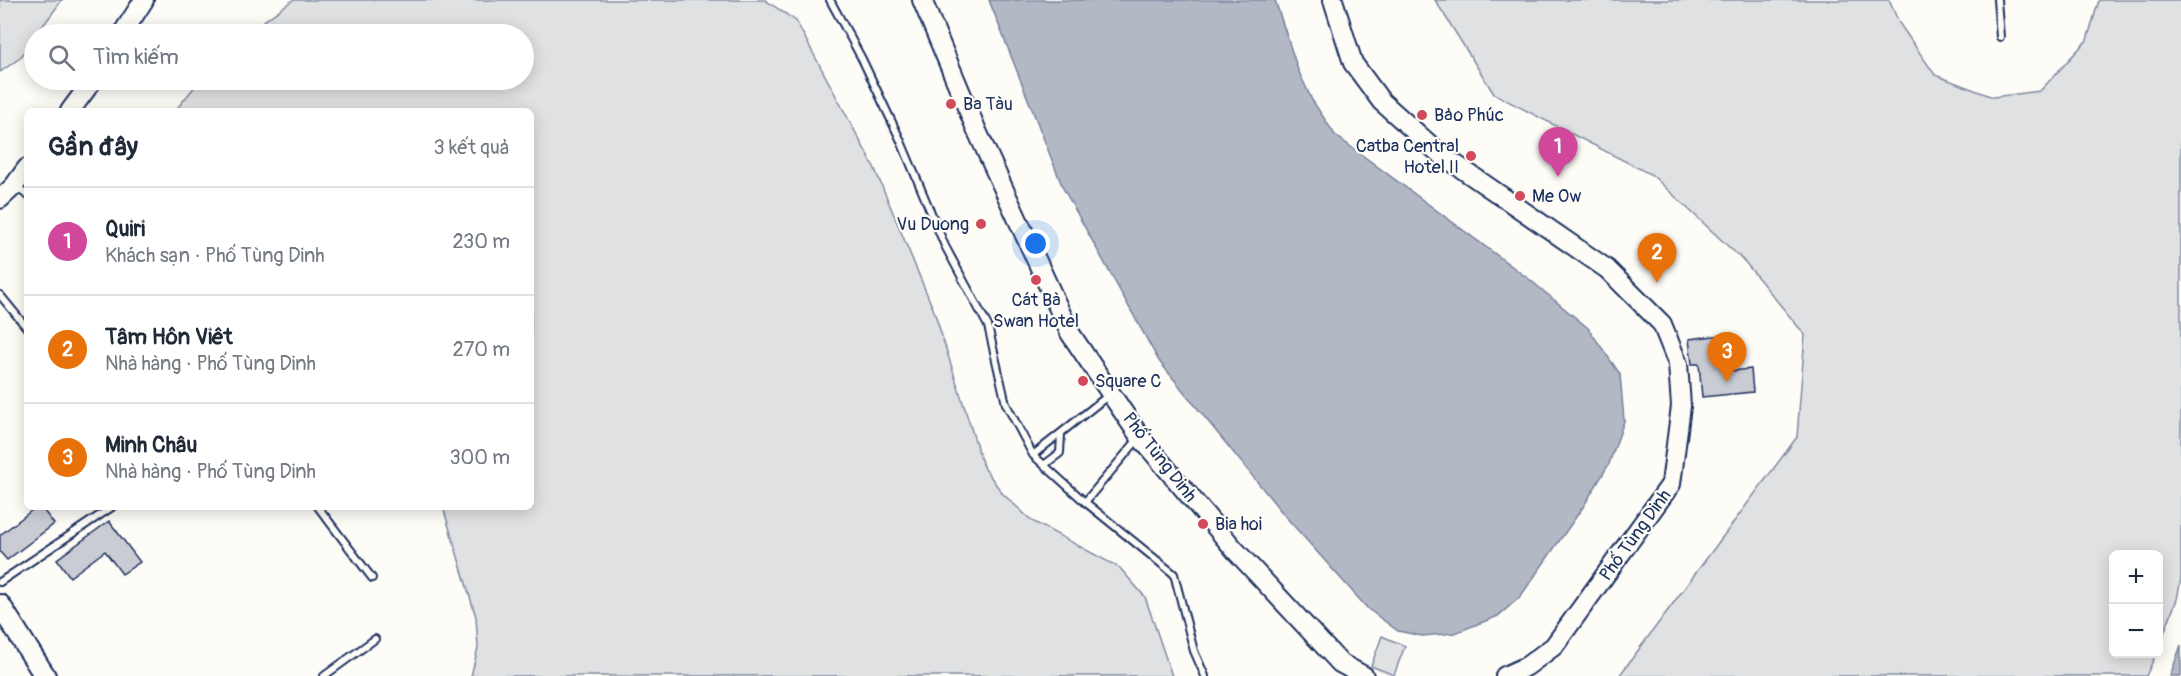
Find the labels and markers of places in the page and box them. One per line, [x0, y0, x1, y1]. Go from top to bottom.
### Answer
place label: Ba Tàu [963, 93, 1013, 116]
marker: Ba Tàu [944, 97, 958, 111]
place label: Bảo Phúc [1434, 104, 1504, 127]
marker: Bảo Phúc [1415, 108, 1429, 122]
pin: 1 [1538, 128, 1578, 177]
place label: Catba Central Hotel II [1356, 135, 1459, 179]
marker: Catba Central Hotel II [1464, 149, 1478, 163]
place label: Me Ow [1532, 185, 1581, 208]
marker: Me Ow [1513, 189, 1527, 203]
place label: Vu Duong [897, 213, 969, 236]
marker: Vu Duong [974, 217, 988, 231]
pin: 2 [1638, 234, 1676, 283]
marker: Cát Bà Swan Hotel [1029, 273, 1043, 287]
place label: Cát Bà Swan Hotel [993, 289, 1079, 333]
pin: 3 [1708, 332, 1746, 382]
place label: Square C [1095, 370, 1161, 393]
marker: Square C [1076, 374, 1090, 388]
place label: Bia hoi [1215, 513, 1262, 536]
marker: Bia hoi [1196, 517, 1210, 531]

